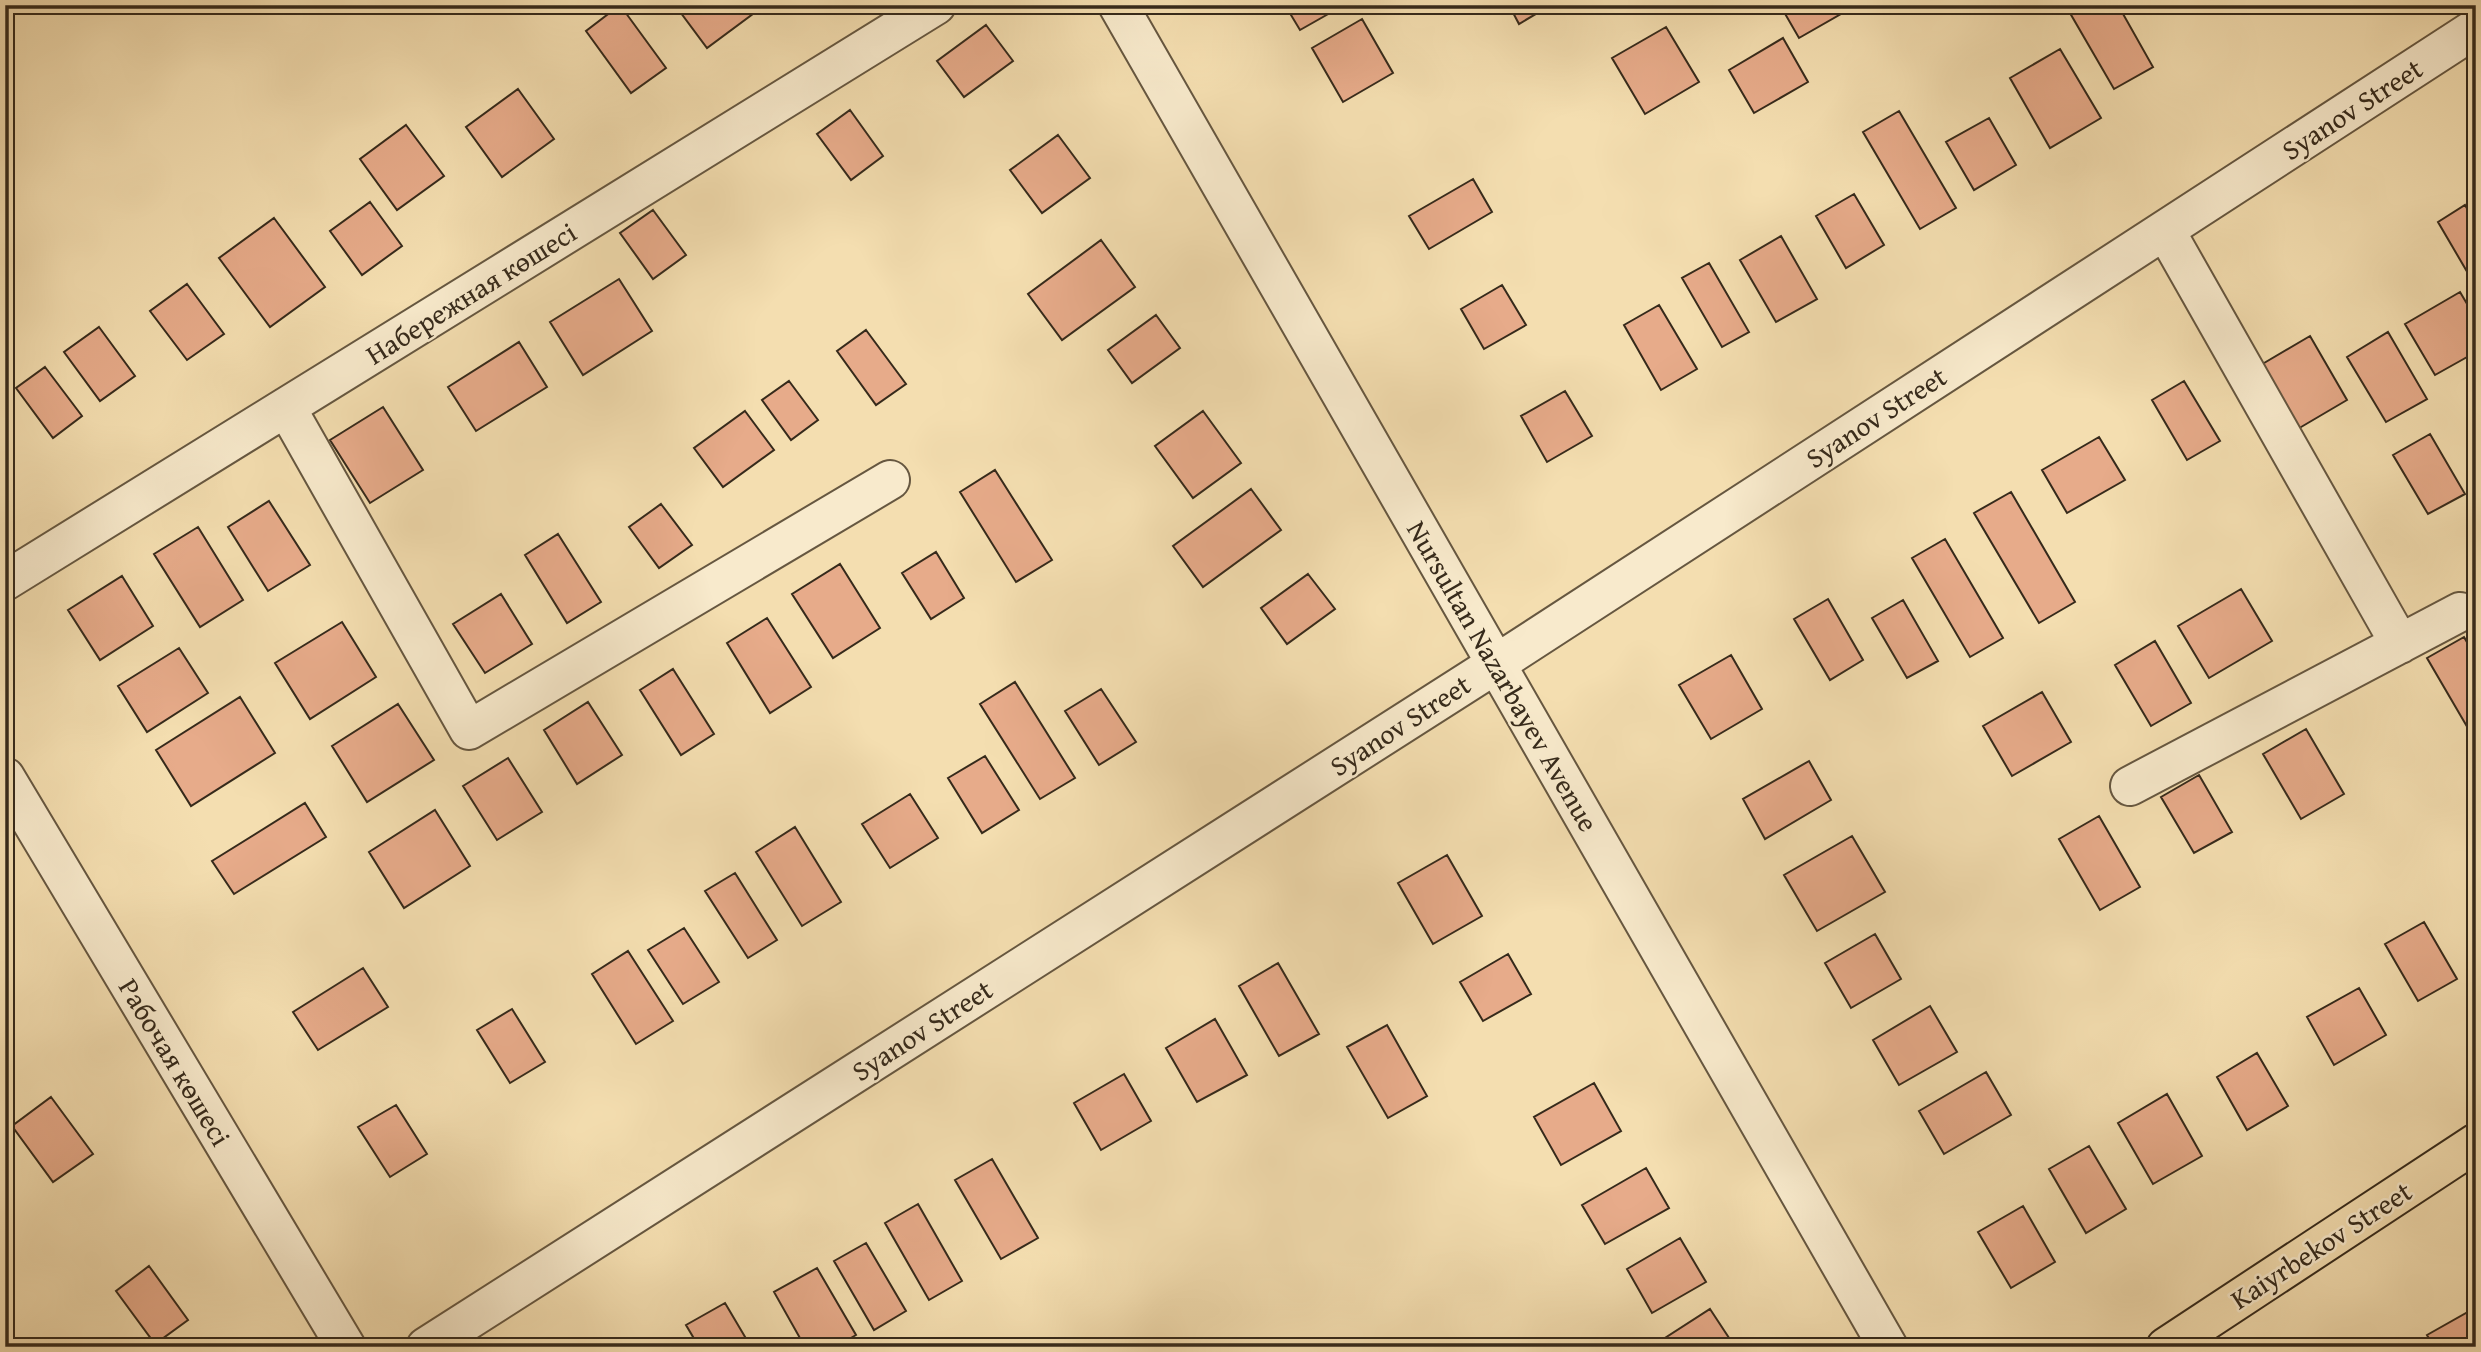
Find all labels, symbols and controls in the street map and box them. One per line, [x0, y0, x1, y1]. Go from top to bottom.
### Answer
street label: Syanov Street [2273, 48, 2430, 170]
street label: Набережная көшесі [357, 211, 584, 374]
street label: Syanov Street [1797, 356, 1954, 478]
street label: Nursultan Nazarbayev Avenue [1397, 513, 1609, 839]
street label: Syanov Street [1321, 664, 1478, 786]
street label: Syanov Street [843, 969, 1000, 1091]
street label: Рабочая көшесі [109, 970, 242, 1154]
street label: Kaiyrbekov Street [2222, 1170, 2420, 1319]

